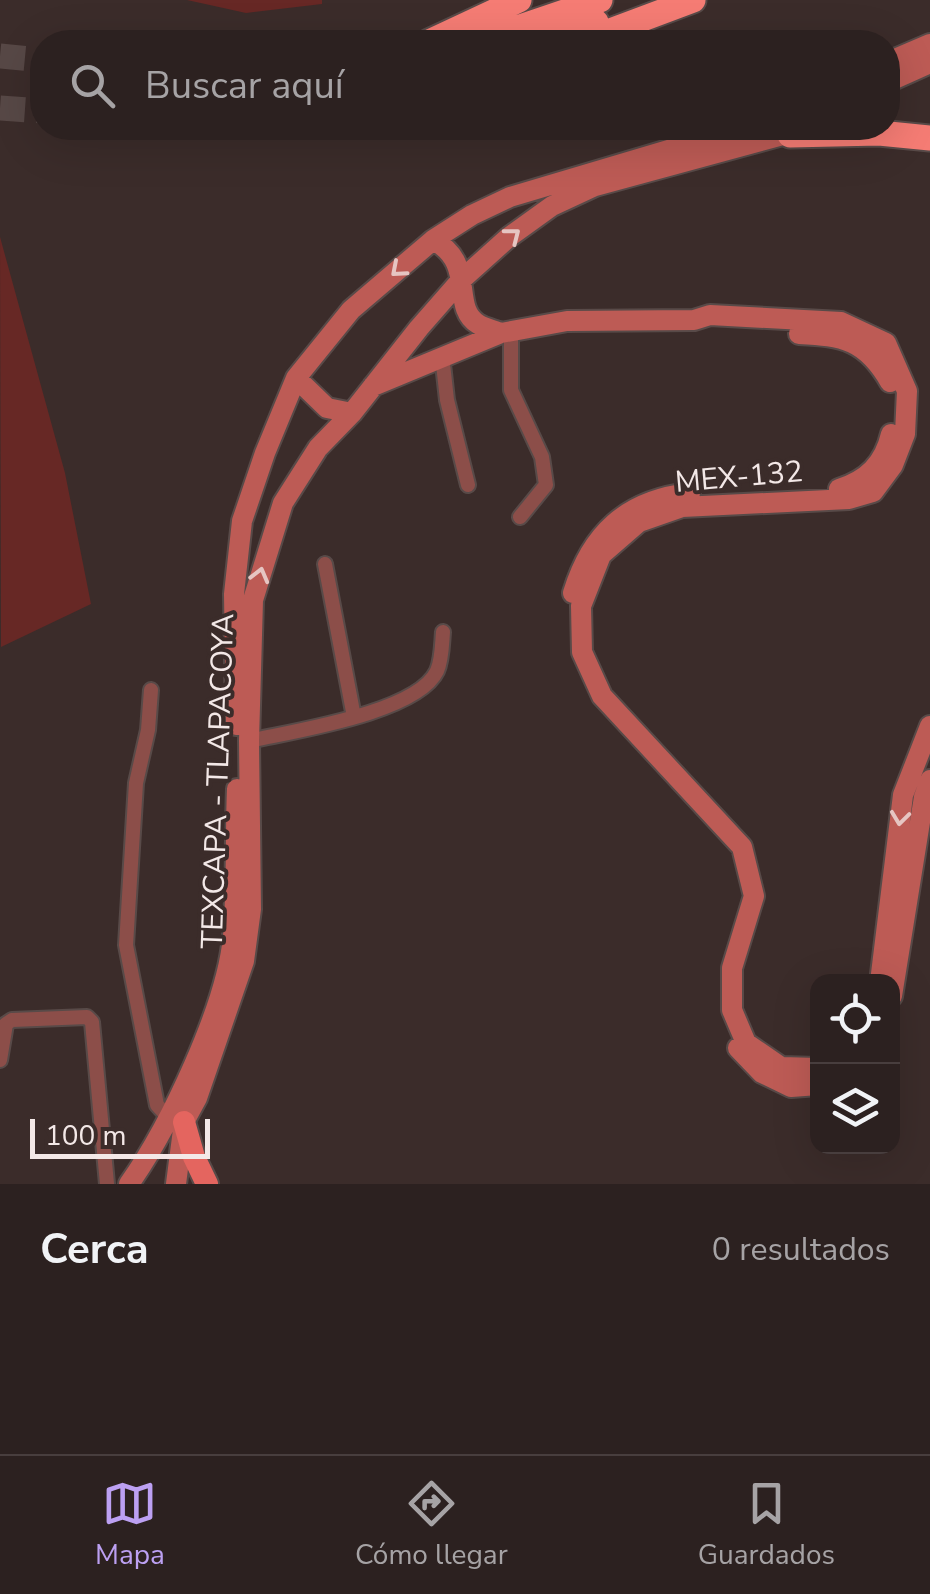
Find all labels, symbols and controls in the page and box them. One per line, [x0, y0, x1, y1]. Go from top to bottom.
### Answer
search box [30, 30, 900, 140]
icon: search [65, 58, 120, 113]
text: Buscar aquí [145, 60, 344, 111]
one-way arrow [502, 230, 520, 247]
one-way arrow [391, 259, 409, 277]
street label: MEX-132 [673, 451, 805, 503]
one-way arrow [248, 567, 269, 584]
street label: TEXCAPA - TLAPACOYA [192, 613, 244, 949]
one-way arrow [890, 811, 911, 827]
map controls [810, 974, 900, 1154]
button: locate [810, 974, 900, 1064]
button: layers [810, 1064, 900, 1154]
scale bar [30, 1114, 210, 1158]
text: 100 m [45, 1117, 127, 1155]
text: Cerca [40, 1221, 149, 1278]
text: 0 resultados [712, 1228, 890, 1271]
tab: Mapa [95, 1476, 165, 1574]
tab: Cómo llegar [355, 1476, 508, 1574]
tab: Guardados [698, 1476, 835, 1574]

